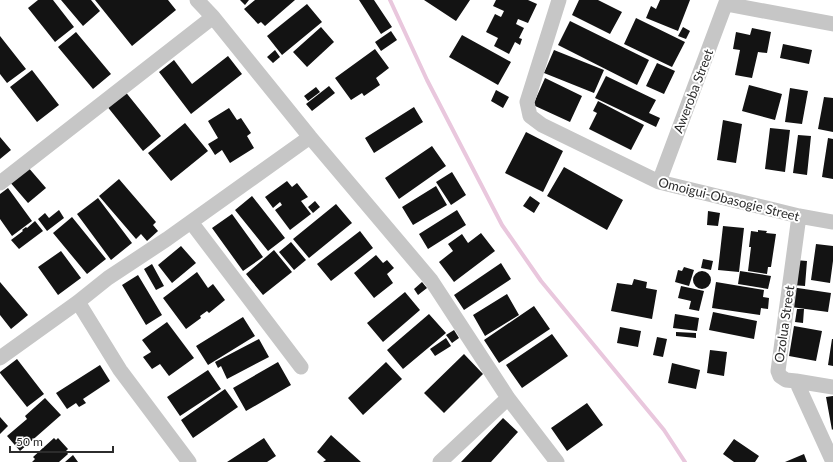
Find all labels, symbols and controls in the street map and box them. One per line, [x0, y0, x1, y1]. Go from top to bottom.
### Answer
street label: Aweroba Street [670, 46, 716, 135]
street label: Omoigui-Obasogie Street [657, 174, 801, 224]
street label: Ozolua Street [771, 284, 797, 364]
scale bar [10, 428, 113, 454]
text: 50 m [16, 434, 43, 449]

